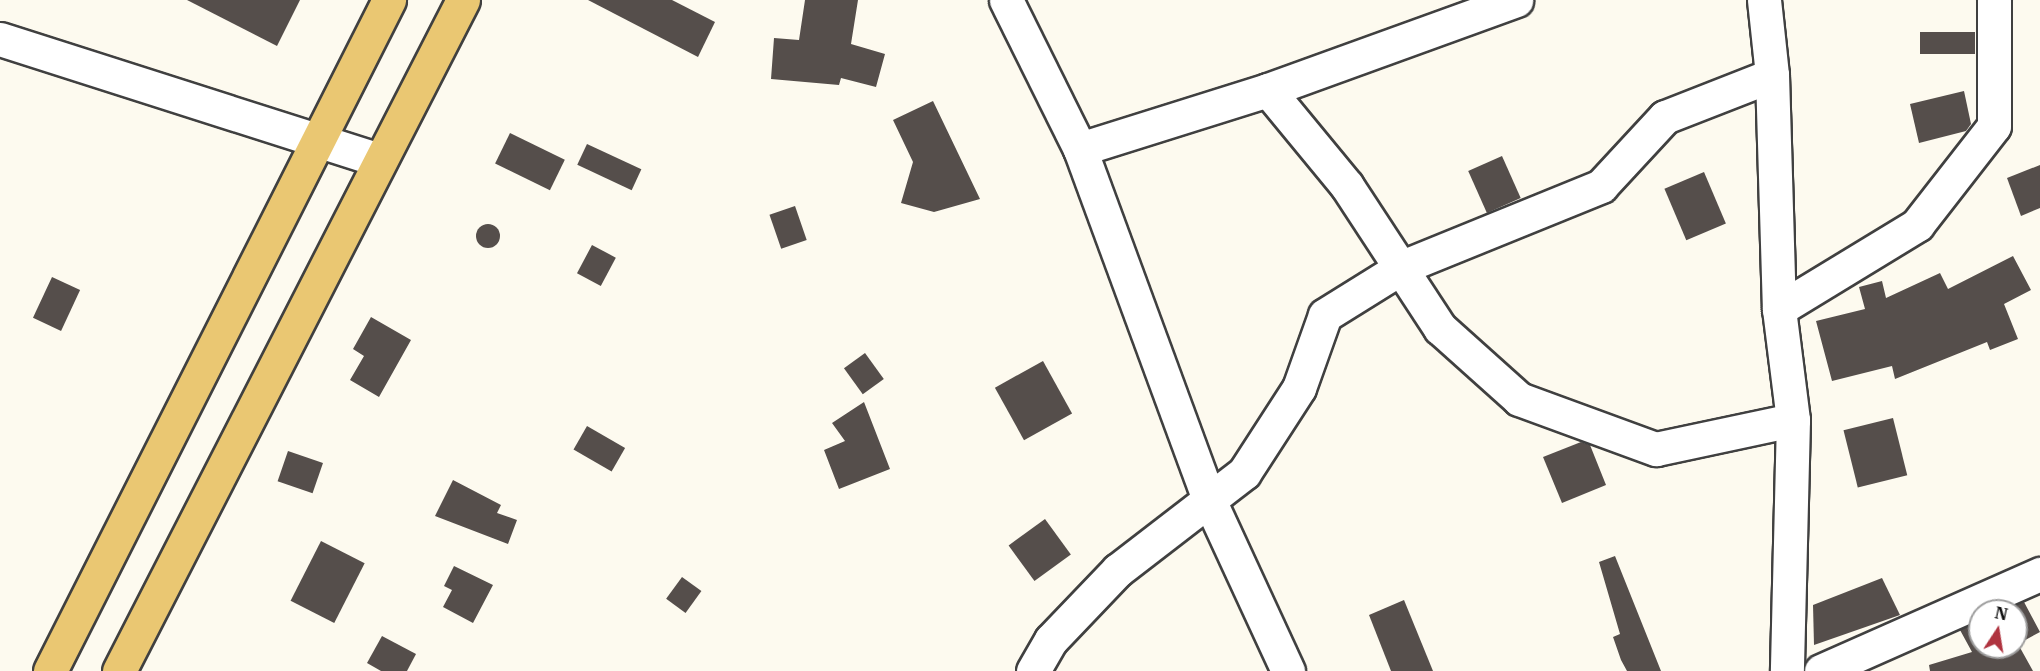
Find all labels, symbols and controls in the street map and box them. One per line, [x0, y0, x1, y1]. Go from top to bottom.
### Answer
north arrow [1968, 599, 2028, 659]
text: N [1993, 602, 2010, 624]

